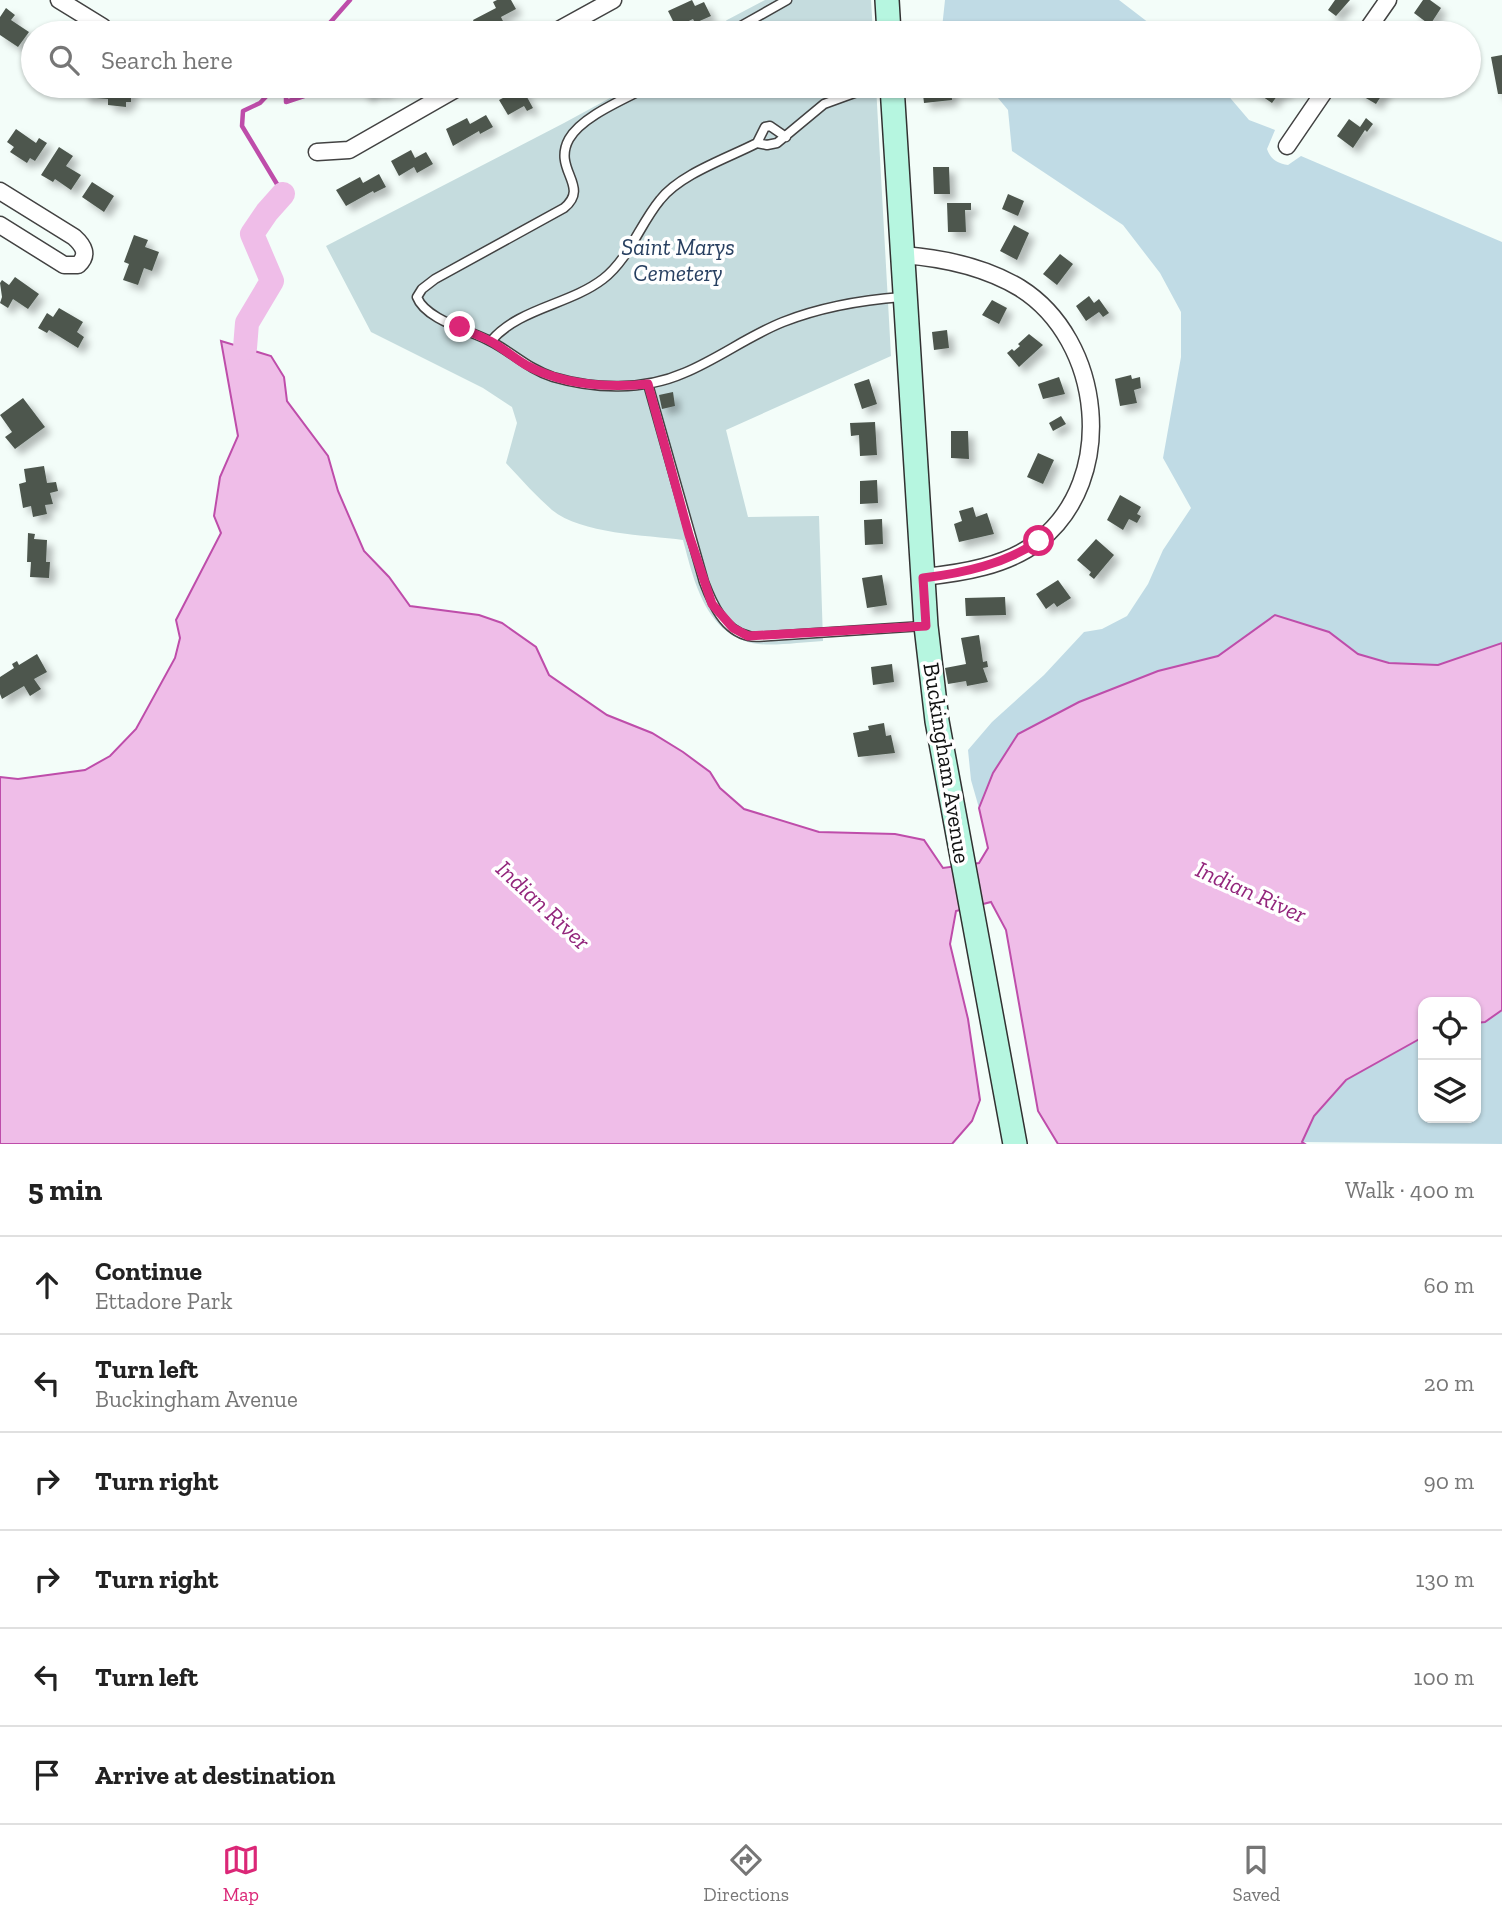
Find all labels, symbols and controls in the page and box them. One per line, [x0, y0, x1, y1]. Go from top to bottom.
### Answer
search box [21, 21, 1481, 98]
icon: search [45, 41, 83, 79]
text: Search here [101, 44, 233, 76]
park label: Saint Marys Cemetery [621, 233, 735, 287]
route end [444, 311, 475, 342]
route start [1023, 525, 1054, 556]
street label: Buckingham Avenue [917, 661, 977, 865]
water label: Indian River [490, 854, 597, 956]
water label: Indian River [1191, 854, 1312, 929]
map controls [1418, 997, 1481, 1123]
button: locate [1418, 997, 1481, 1060]
button: layers [1418, 1060, 1481, 1123]
text: 5 min [28, 1172, 102, 1208]
text: Walk · 400 m [1345, 1176, 1474, 1204]
text: Continue [95, 1255, 202, 1287]
icon: ahead [28, 1266, 66, 1304]
text: 60 m [1423, 1271, 1474, 1299]
text: Ettadore Park [95, 1287, 232, 1315]
text: Turn left [95, 1353, 198, 1385]
icon: left [28, 1364, 66, 1402]
text: 20 m [1424, 1369, 1474, 1397]
text: Buckingham Avenue [95, 1385, 298, 1413]
icon: right [28, 1462, 66, 1500]
text: Turn right [95, 1465, 218, 1497]
text: 90 m [1423, 1467, 1474, 1495]
icon: right [28, 1560, 66, 1598]
text: Turn right [95, 1563, 218, 1595]
text: 130 m [1416, 1565, 1474, 1593]
icon: left [28, 1658, 66, 1696]
text: Turn left [95, 1661, 198, 1693]
text: 100 m [1414, 1663, 1474, 1691]
icon: arrive [28, 1756, 66, 1794]
text: Arrive at destination [95, 1759, 335, 1791]
tab: Map [222, 1841, 260, 1906]
tab: Directions [703, 1841, 789, 1906]
tab: Saved [1233, 1841, 1280, 1906]

